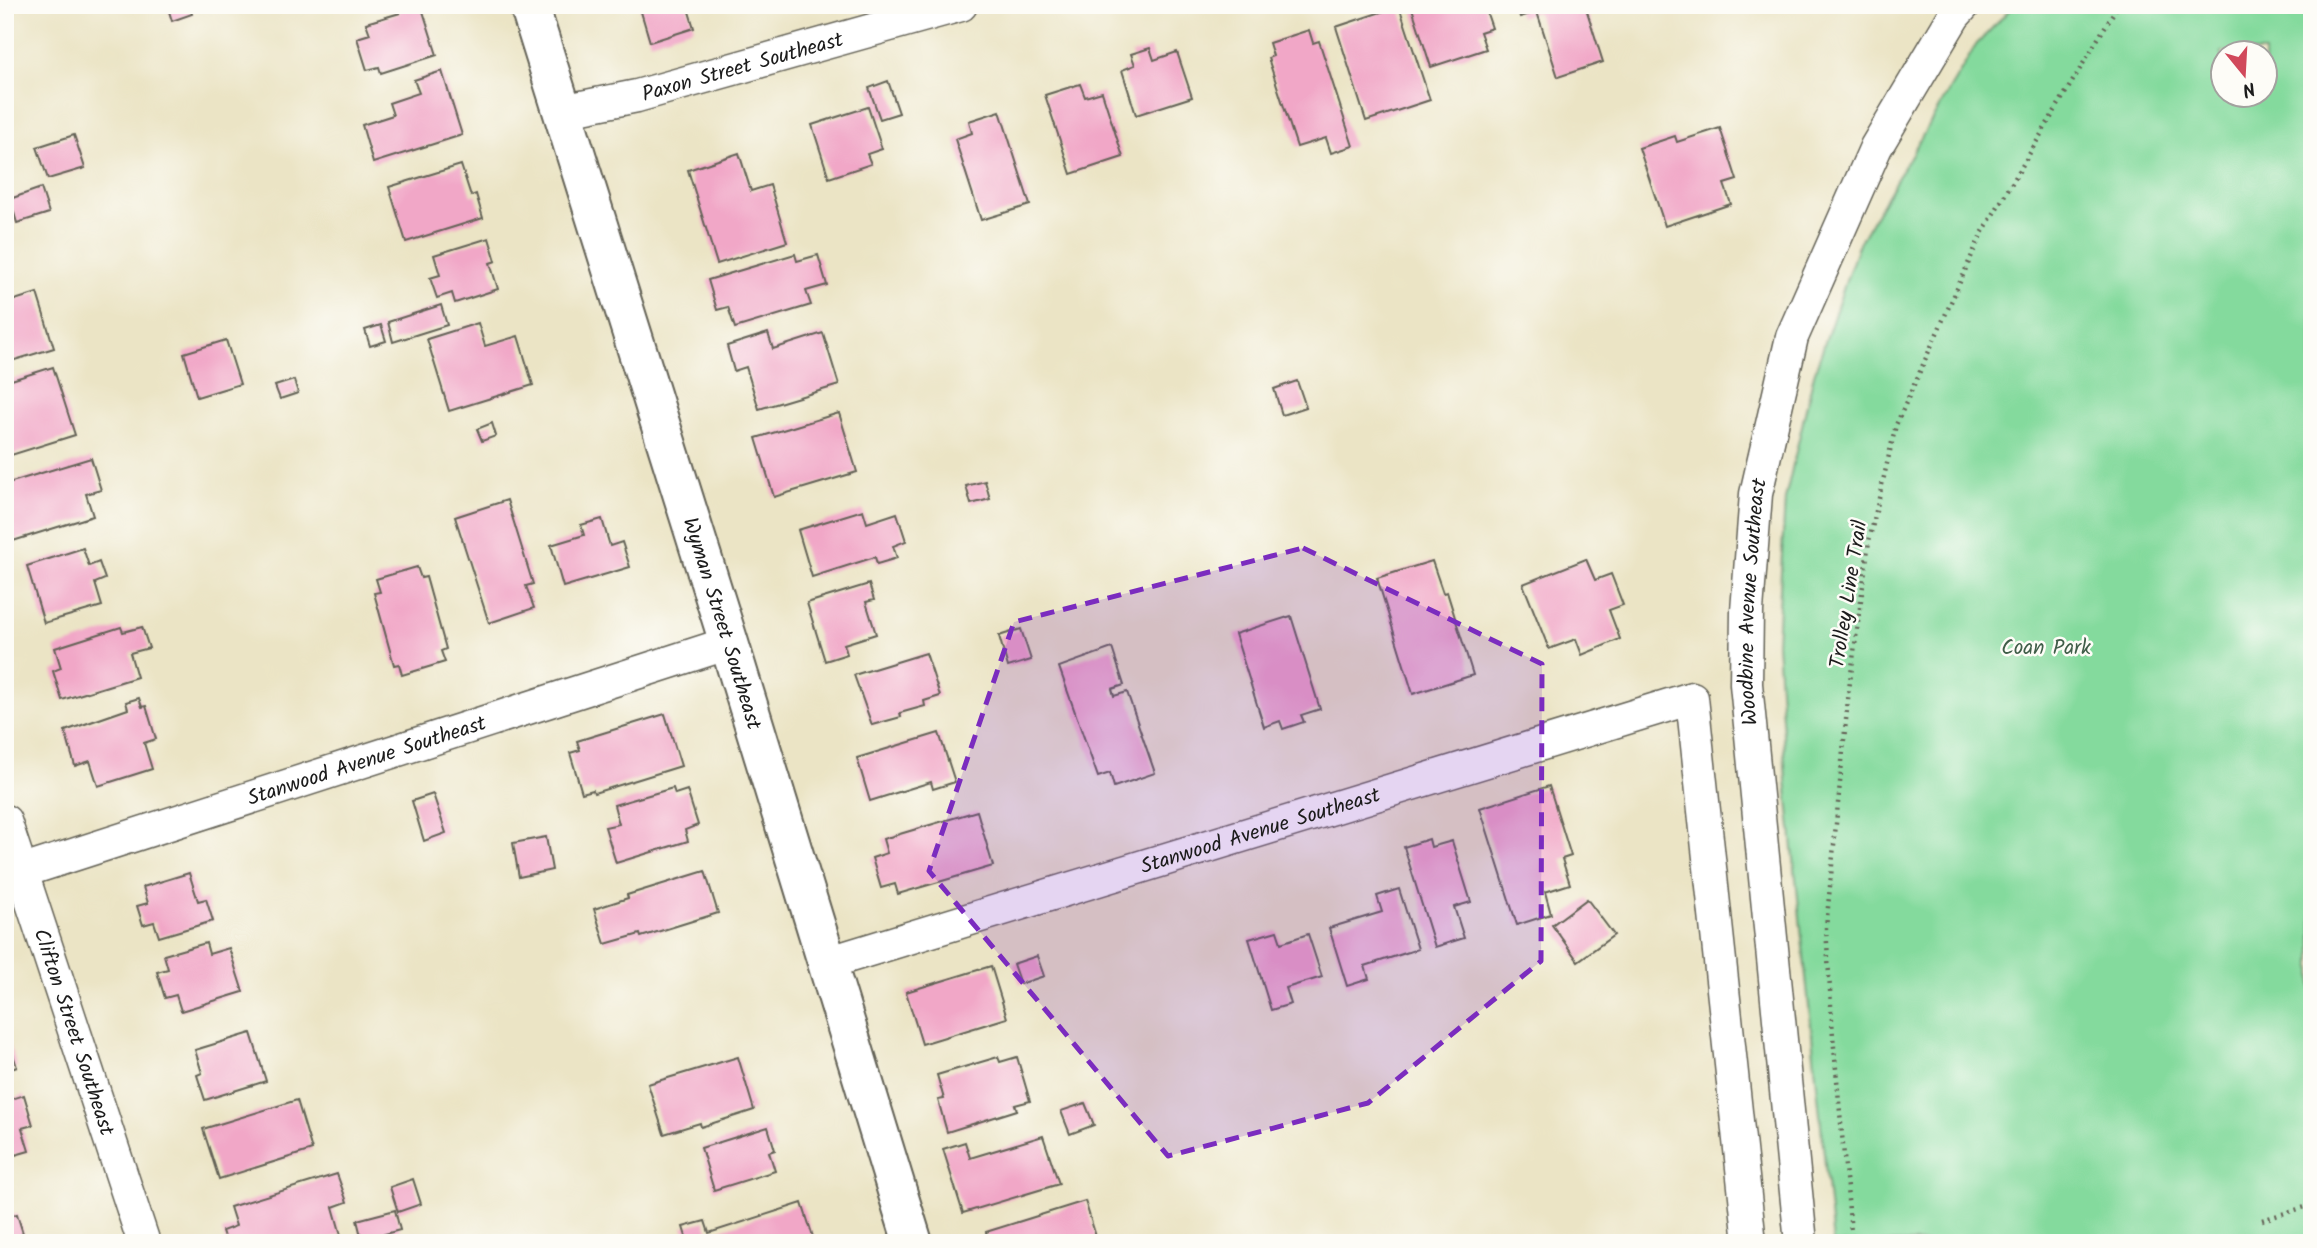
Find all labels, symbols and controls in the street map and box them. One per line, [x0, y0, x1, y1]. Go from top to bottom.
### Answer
street label: Paxon Street Southeast [638, 24, 848, 112]
north arrow [2208, 38, 2278, 108]
text: N [2238, 72, 2259, 104]
street label: Woodbine Avenue Southeast [1731, 474, 1777, 727]
street label: Wyman Street Southeast [673, 513, 770, 735]
street label: Trolley Line Trail [1821, 518, 1877, 671]
park label: Coan Park [2001, 632, 2091, 665]
street label: Stanwood Avenue Southeast [243, 707, 492, 816]
street label: Stanwood Avenue Southeast [1137, 779, 1385, 884]
street label: Clifton Street Southeast [24, 924, 123, 1141]

